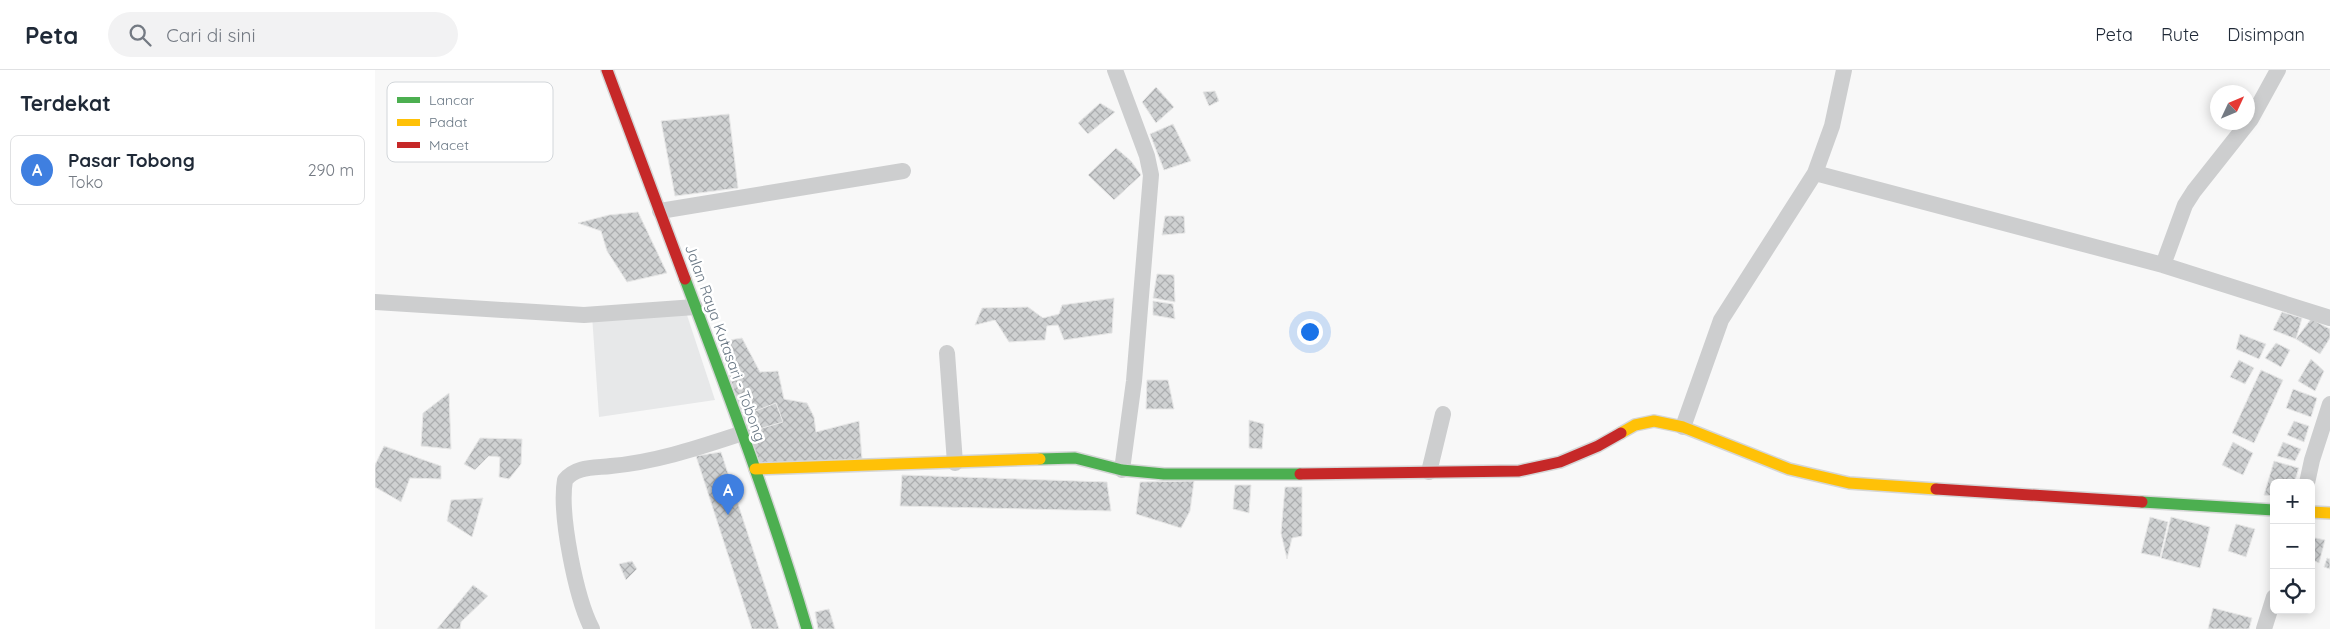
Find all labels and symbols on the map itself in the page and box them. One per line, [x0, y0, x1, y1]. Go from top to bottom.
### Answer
legend [387, 82, 553, 162]
north arrow [2210, 85, 2255, 130]
text: Lancar [429, 91, 475, 109]
text: Padat [429, 113, 468, 131]
text: Macet [429, 136, 469, 154]
street label: Jalan Raya Kutasari - Tobong [681, 242, 770, 444]
your location [1297, 319, 1323, 345]
pin: A [712, 474, 744, 515]

